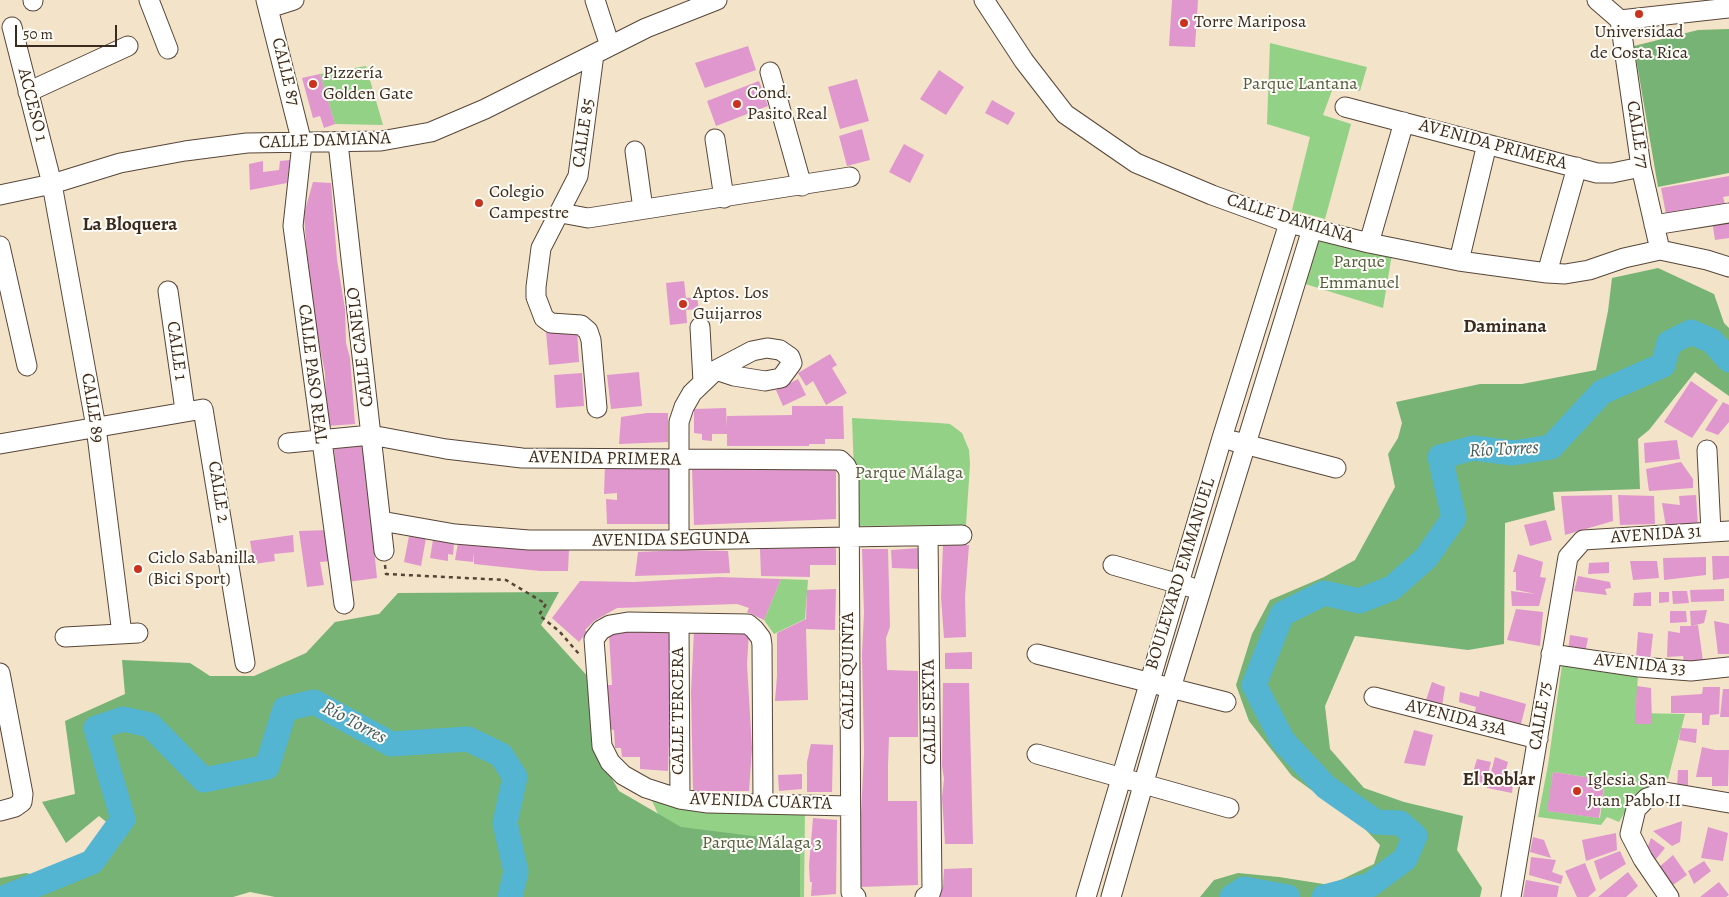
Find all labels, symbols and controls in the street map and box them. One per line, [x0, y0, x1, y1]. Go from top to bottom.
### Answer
marker: Universidad de Costa Rica [1633, 8, 1645, 20]
place label: Torre Mariposa [1194, 12, 1306, 34]
scale bar [18, 15, 120, 47]
marker: Torre Mariposa [1178, 17, 1190, 29]
place label: Universidad de Costa Rica [1590, 22, 1688, 64]
text: 50 m [23, 24, 53, 44]
street label: CALLE 87 [266, 36, 304, 108]
place label: Pizzería Golden Gate [323, 63, 413, 106]
street label: ACCESO 1 [12, 66, 52, 144]
park label: Parque Lantana [1242, 74, 1358, 96]
marker: Pizzería Golden Gate [307, 78, 319, 90]
place label: Cond. Pasito Real [747, 83, 827, 126]
street label: CALLE 85 [568, 97, 600, 169]
marker: Cond. Pasito Real [731, 98, 743, 110]
street label: CALLE 77 [1621, 99, 1653, 171]
street label: AVENIDA PRIMERA [1417, 115, 1569, 175]
street label: CALLE DAMIANA [259, 128, 391, 154]
place label: Colegio Campestre [489, 182, 569, 224]
street label: CALLE DAMIANA [1224, 189, 1356, 249]
marker: Colegio Campestre [473, 197, 485, 209]
district label: La Bloquera [82, 214, 178, 236]
park label: Parque Emmanuel [1319, 252, 1399, 294]
place label: Aptos. Los Guijarros [693, 283, 769, 326]
street label: CALLE CANELO [343, 286, 379, 408]
marker: Aptos. Los Guijarros [677, 298, 689, 310]
street label: CALLE PASO REAL [293, 303, 331, 445]
district label: Daminana [1463, 316, 1547, 338]
street label: CALLE 1 [161, 320, 191, 382]
street label: CALLE 89 [76, 372, 108, 444]
water label: Río Torres [1469, 437, 1539, 463]
street label: AVENIDA PRIMERA [529, 447, 681, 471]
street label: CALLE 2 [202, 460, 234, 524]
park label: Parque Málaga [855, 463, 963, 485]
street label: BOULEVARD EMMANUEL [1142, 475, 1220, 673]
street label: AVENIDA 31 [1610, 521, 1702, 549]
street label: AVENIDA SEGUNDA [592, 528, 750, 552]
place label: Ciclo Sabanilla (Bici Sport) [148, 548, 256, 590]
marker: Ciclo Sabanilla (Bici Sport) [132, 563, 144, 575]
street label: CALLE QUINTA [838, 612, 860, 730]
street label: CALLE TERCERA [668, 647, 690, 775]
street label: AVENIDA 33 [1593, 649, 1687, 681]
street label: CALLE SEXTA [918, 659, 942, 765]
street label: CALLE 75 [1525, 680, 1557, 752]
street label: AVENIDA 33A [1403, 695, 1509, 741]
water label: Río Torres [318, 697, 390, 749]
district label: El Roblar [1463, 769, 1535, 791]
place label: Iglesia San Juan Pablo II [1587, 770, 1681, 812]
marker: Iglesia San Juan Pablo II [1571, 785, 1583, 797]
street label: AVENIDA CUARTA [690, 789, 832, 815]
park label: Parque Málaga 3 [702, 833, 822, 855]

